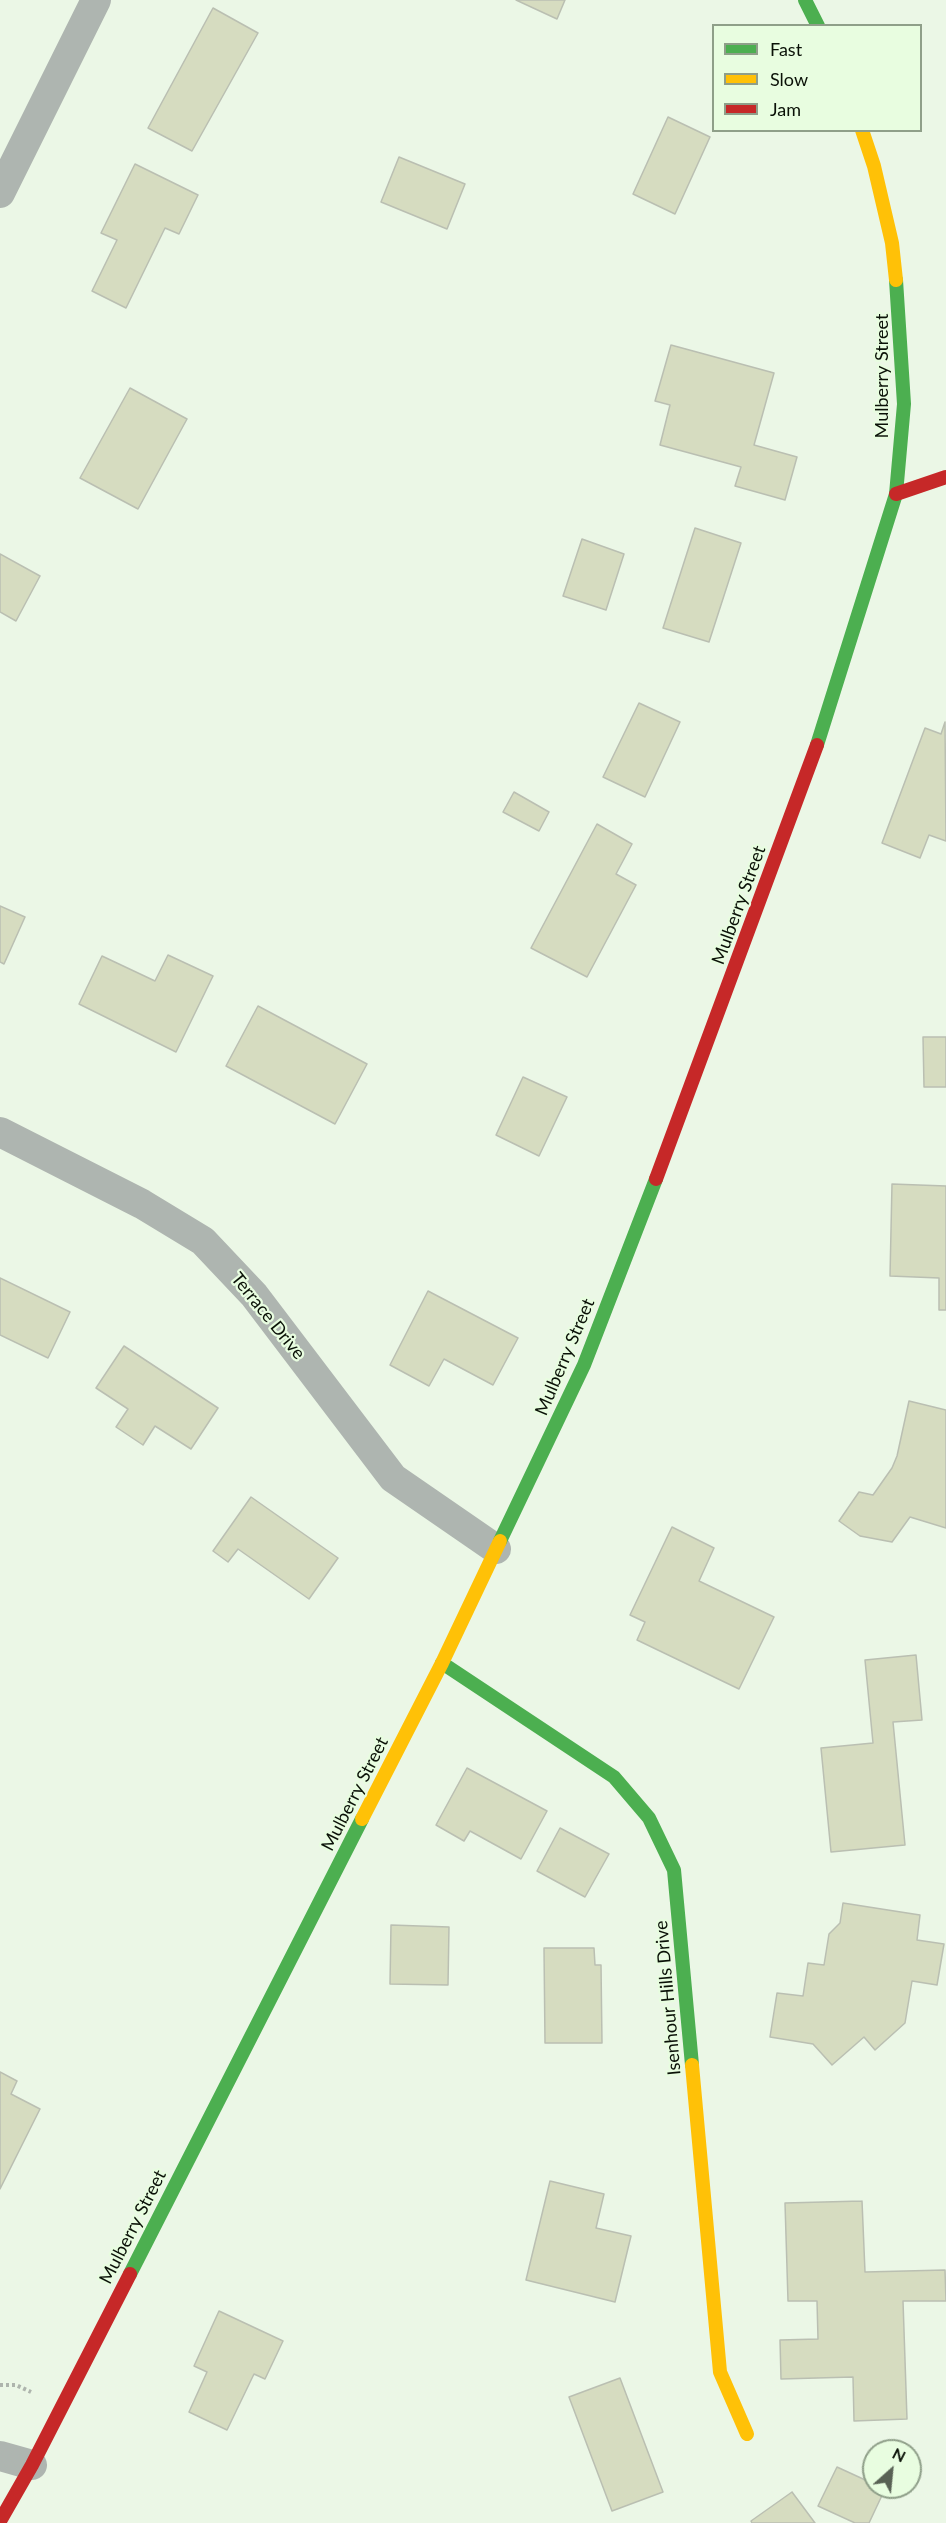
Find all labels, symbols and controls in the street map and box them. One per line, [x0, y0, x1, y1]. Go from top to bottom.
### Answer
legend [712, 24, 922, 132]
text: Fast [770, 38, 802, 60]
text: Slow [770, 68, 808, 90]
text: Jam [770, 98, 801, 120]
street label: Mulberry Street [871, 314, 893, 438]
street label: Mulberry Street [708, 843, 770, 967]
street label: Terrace Drive [226, 1268, 310, 1364]
street label: Mulberry Street [531, 1295, 599, 1419]
street label: Mulberry Street [317, 1733, 393, 1855]
street label: Isenhour Hills Drive [650, 1920, 686, 2076]
street label: Mulberry Street [95, 2166, 171, 2288]
north arrow [862, 2439, 922, 2499]
text: N [890, 2443, 909, 2466]

